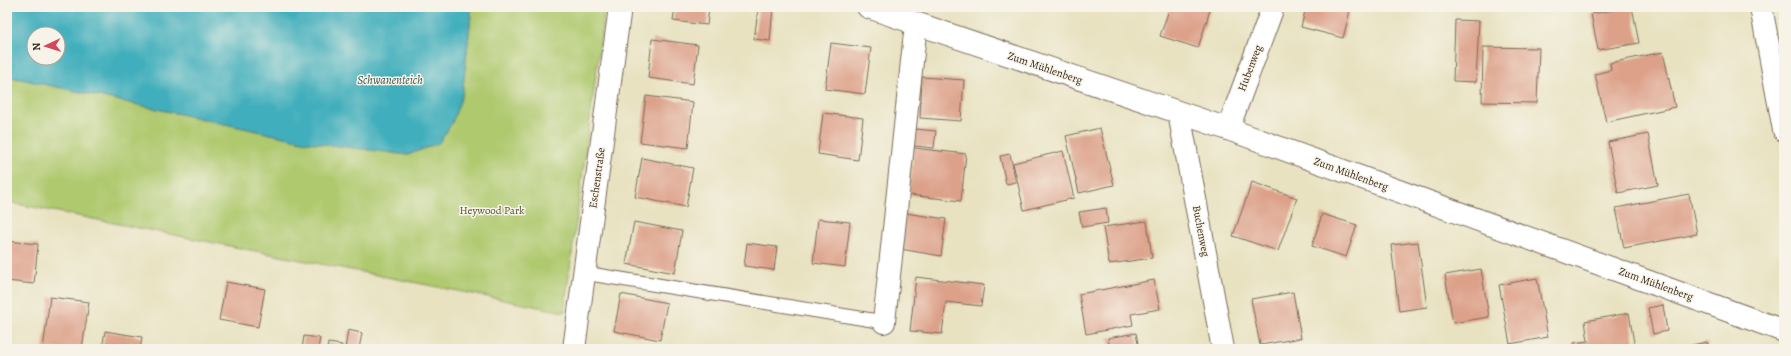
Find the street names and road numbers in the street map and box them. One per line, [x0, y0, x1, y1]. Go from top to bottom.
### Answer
street label: Hubenweg [1234, 42, 1266, 93]
street label: Zum Mühlenberg [1006, 48, 1085, 88]
street label: Eschenstraße [585, 147, 609, 209]
street label: Zum Mühlenberg [1312, 154, 1391, 195]
street label: Buchenweg [1189, 204, 1213, 258]
street label: Zum Mühlenberg [1617, 264, 1696, 305]

